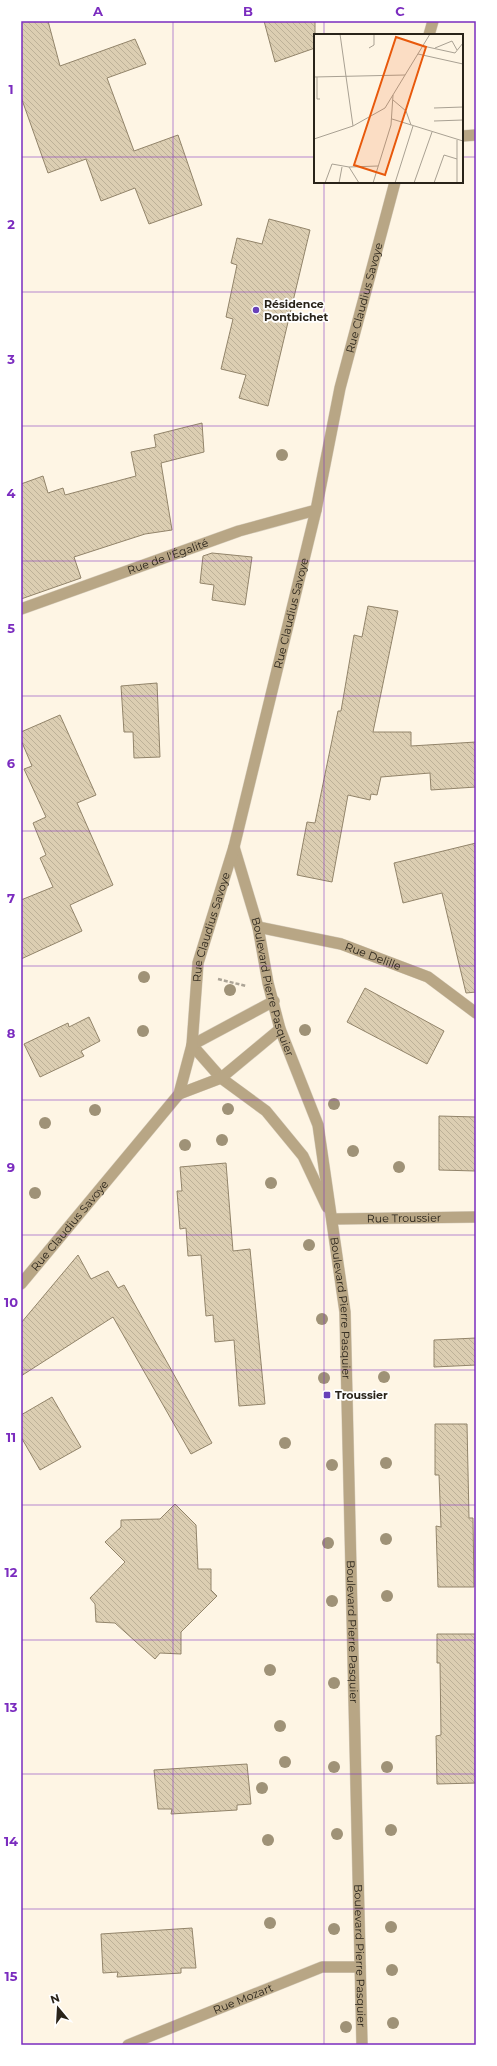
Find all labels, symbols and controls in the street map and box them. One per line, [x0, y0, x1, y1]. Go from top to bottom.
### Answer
text: A [92, 3, 104, 19]
text: B [243, 3, 253, 19]
text: C [395, 3, 405, 19]
inset map [314, 34, 463, 183]
text: 1 [8, 81, 14, 97]
text: 2 [7, 216, 15, 232]
street label: Rue Claudius Savoye [343, 241, 386, 355]
place label: Résidence Pontbichet [264, 297, 328, 324]
marker: Résidence Pontbichet [251, 305, 261, 315]
text: 3 [6, 351, 15, 367]
text: 4 [7, 485, 16, 501]
street label: Rue de l'Égalité [125, 535, 211, 577]
street label: Rue Claudius Savoye [271, 556, 311, 670]
text: 5 [7, 620, 15, 636]
text: 6 [7, 755, 16, 771]
street label: Rue Claudius Savoye [190, 870, 233, 982]
text: 7 [7, 890, 15, 906]
street label: Boulevard Pierre Pasquier [248, 915, 297, 1058]
street label: Rue Delille [343, 939, 404, 973]
text: 8 [7, 1025, 16, 1041]
text: 9 [7, 1159, 15, 1175]
street label: Rue Claudius Savoye [28, 1177, 112, 1274]
street label: Rue Troussier [367, 1210, 441, 1226]
street label: Boulevard Pierre Pasquier [327, 1236, 354, 1380]
text: 10 [4, 1294, 18, 1310]
place label: Troussier [335, 1388, 388, 1402]
marker: Troussier [322, 1390, 332, 1400]
text: 11 [6, 1429, 16, 1445]
street label: Boulevard Pierre Pasquier [344, 1560, 361, 1704]
text: 12 [5, 1564, 18, 1580]
text: 13 [5, 1699, 18, 1715]
text: 14 [4, 1833, 18, 1849]
street label: Boulevard Pierre Pasquier [351, 1884, 369, 2027]
text: 15 [5, 1968, 18, 1984]
street label: Rue Mozart [211, 1980, 276, 2017]
north arrow [38, 1988, 78, 2028]
text: N [49, 1990, 61, 2007]

